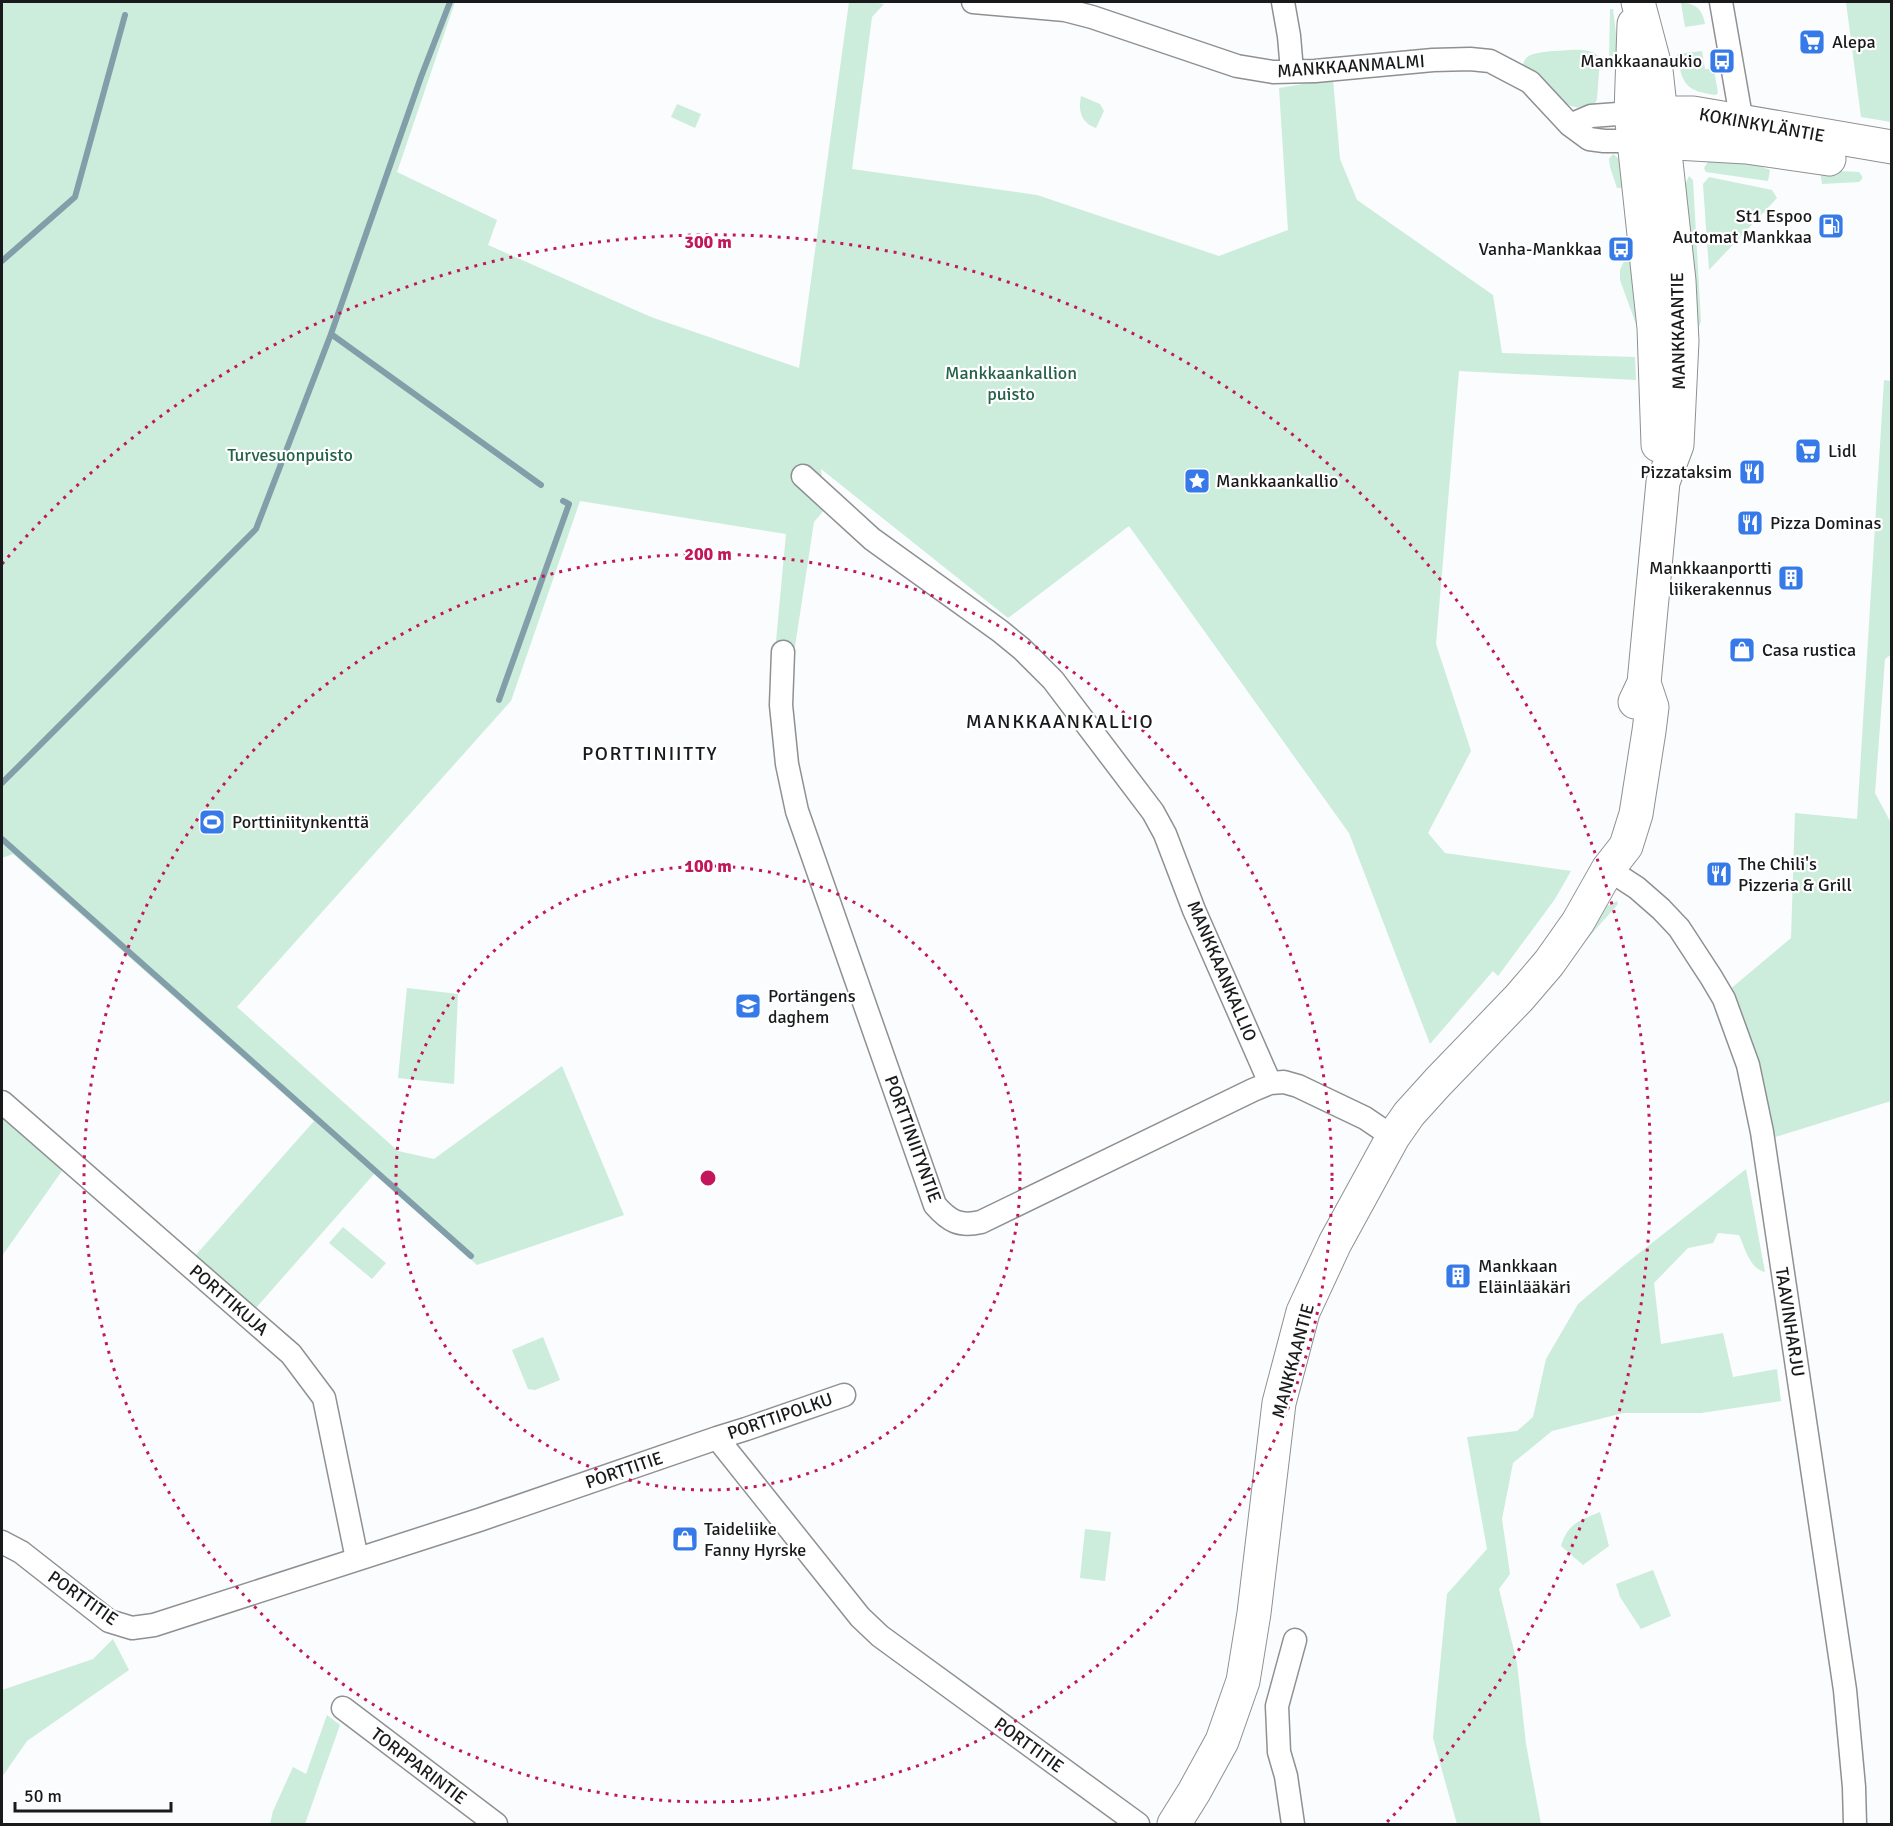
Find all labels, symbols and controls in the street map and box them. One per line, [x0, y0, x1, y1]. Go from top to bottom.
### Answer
supermarket icon: Alepa [1797, 27, 1827, 57]
place label: Alepa [1832, 31, 1876, 53]
bus stop icon: Mankkaanaukio [1707, 46, 1737, 76]
street label: MANKKAANMALMI [1276, 50, 1426, 82]
place label: Mankkaanaukio [1580, 50, 1702, 72]
street label: KOKINKYLÄNTIE [1697, 103, 1827, 147]
place label: St1 Espoo Automat Mankkaa [1673, 205, 1812, 248]
fuel station icon: St1 Espoo Automat Mankkaa [1816, 211, 1846, 241]
text: 300 m [684, 231, 732, 253]
bus stop icon: Vanha-Mankkaa [1606, 234, 1636, 264]
place label: Vanha-Mankkaa [1478, 238, 1602, 260]
street label: MANKKAANTIE [1666, 272, 1690, 390]
park label: Mankkaankallion puisto [945, 362, 1077, 405]
supermarket icon: Lidl [1793, 436, 1823, 466]
place label: Lidl [1828, 440, 1857, 462]
park label: Turvesuonpuisto [227, 444, 353, 466]
restaurant icon: Pizzataksim [1737, 457, 1767, 487]
place label: Pizzataksim [1640, 461, 1732, 483]
place icon: Mankkaankallio [1182, 466, 1212, 496]
place label: Mankkaankallio [1216, 470, 1338, 492]
restaurant icon: Pizza Dominas [1735, 508, 1765, 538]
place label: Pizza Dominas [1770, 512, 1881, 534]
text: 200 m [684, 543, 732, 565]
place label: Mankkaanportti liikerakennus [1649, 557, 1772, 600]
building icon: Mankkaanportti liikerakennus [1776, 563, 1806, 593]
shop icon: Casa rustica [1727, 635, 1757, 665]
place label: Casa rustica [1762, 639, 1856, 661]
district label: MANKKAANKALLIO [966, 709, 1154, 734]
district label: PORTTINIITTY [582, 741, 718, 766]
sports icon: Porttiniitynkenttä [197, 807, 227, 837]
place label: Porttiniitynkenttä [232, 811, 369, 833]
place label: The Chili's Pizzeria & Grill [1738, 853, 1852, 896]
text: 100 m [684, 855, 732, 877]
restaurant icon: The Chili's Pizzeria & Grill [1704, 859, 1734, 889]
street label: MANKKAANKALLIO [1182, 897, 1262, 1045]
place label: Portängens daghem [768, 985, 856, 1028]
school or university icon: Portängens daghem [733, 991, 763, 1021]
street label: PORTTINIITYNTIE [880, 1073, 946, 1205]
centre of rings [698, 1168, 718, 1188]
place label: Mankkaan Eläinlääkäri [1478, 1255, 1571, 1298]
street label: PORTTIKUJA [185, 1260, 273, 1340]
building icon: Mankkaan Eläinlääkäri [1443, 1261, 1473, 1291]
street label: TAAVINHARJU [1770, 1266, 1810, 1378]
street label: MANKKAANTIE [1267, 1301, 1319, 1421]
street label: PORTTIPOLKU [724, 1388, 836, 1444]
street label: PORTTITIE [582, 1446, 666, 1494]
place label: Taideliike Fanny Hyrske [704, 1518, 806, 1561]
shop icon: Taideliike Fanny Hyrske [670, 1524, 700, 1554]
street label: PORTTITIE [44, 1566, 122, 1630]
street label: PORTTITIE [990, 1712, 1068, 1778]
street label: TORPPARINTIE [367, 1723, 471, 1809]
scale bar [15, 1775, 171, 1813]
text: 50 m [24, 1785, 62, 1807]

